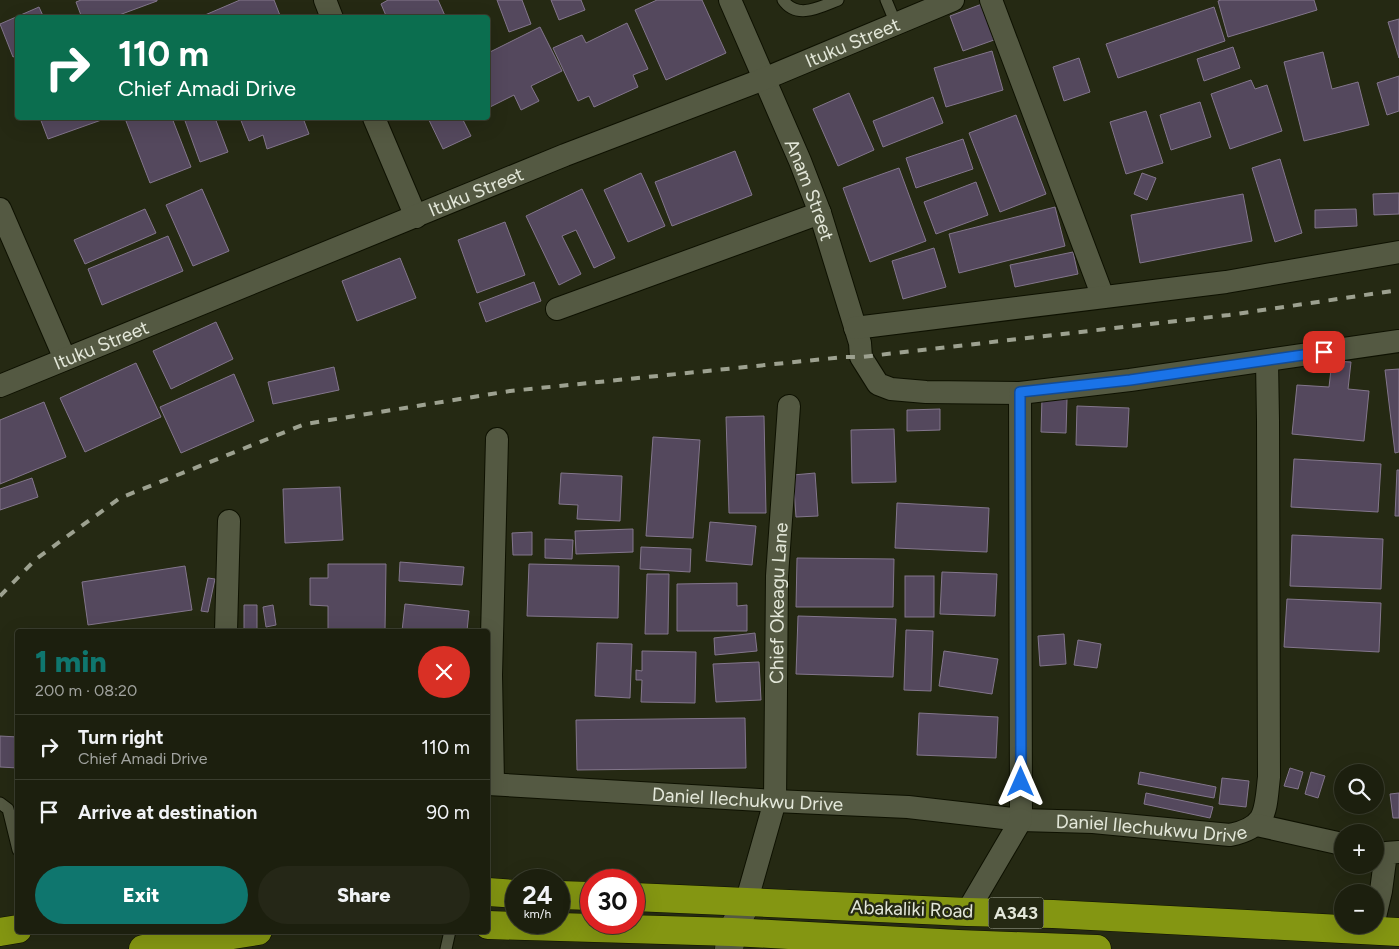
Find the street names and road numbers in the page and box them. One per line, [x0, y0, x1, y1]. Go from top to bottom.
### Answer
street label: Ituku Street [801, 12, 903, 72]
street label: Anam Street [780, 135, 839, 244]
street label: Ituku Street [425, 162, 527, 221]
street label: Ituku Street [50, 315, 152, 374]
street label: Chief Okeagu Lane [765, 522, 792, 684]
street label: Daniel Ilechukwu Drive [651, 782, 844, 816]
street label: Daniel Ilechukwu Drive [1055, 809, 1250, 847]
street label: Abakaliki Road [850, 895, 974, 923]
road number: A343 [988, 898, 1044, 928]

